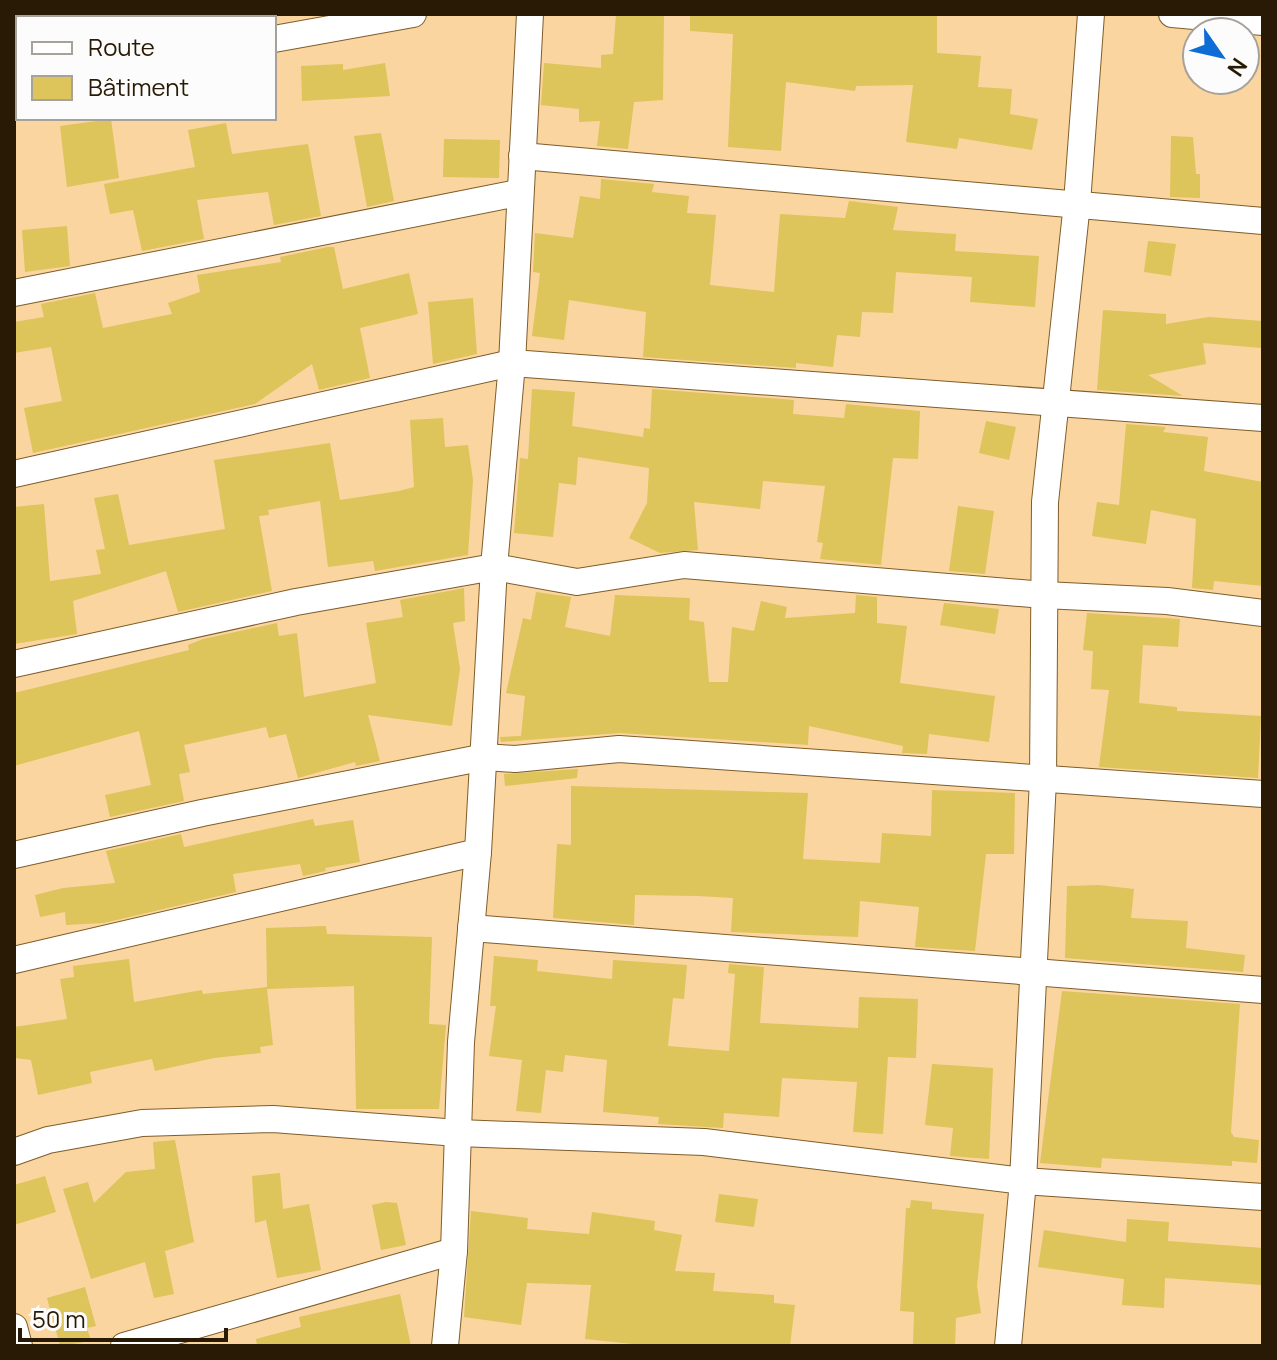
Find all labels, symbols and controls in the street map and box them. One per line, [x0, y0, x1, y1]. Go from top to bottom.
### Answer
legend [16, 16, 276, 120]
north arrow [1181, 16, 1261, 96]
text: Route [88, 30, 155, 63]
text: N [1221, 52, 1254, 82]
text: Bâtiment [88, 70, 189, 103]
scale bar [20, 1292, 226, 1342]
text: 50 m [32, 1302, 86, 1335]

